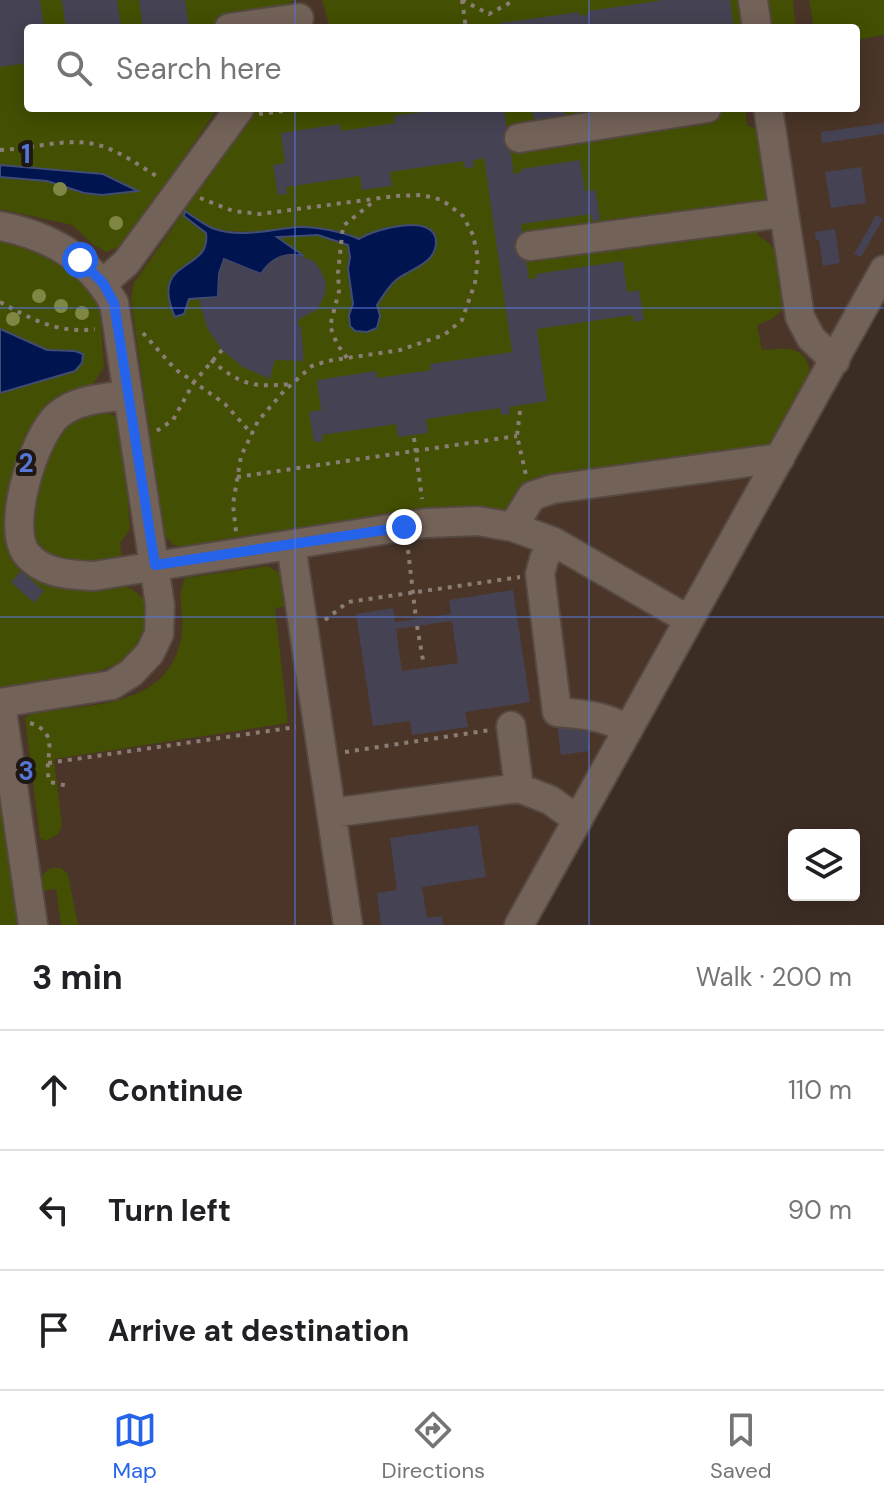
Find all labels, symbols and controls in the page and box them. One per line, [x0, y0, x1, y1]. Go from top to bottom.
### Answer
search box [24, 24, 860, 112]
icon: search [52, 46, 96, 90]
text: Search here [116, 49, 282, 88]
text: 1 [21, 137, 31, 171]
route start [62, 242, 98, 278]
text: 2 [18, 446, 34, 480]
route end [386, 509, 422, 545]
text: 3 [18, 754, 34, 788]
map controls [788, 829, 860, 901]
button: layers [788, 829, 860, 901]
text: 3 min [32, 955, 123, 1000]
text: Walk · 200 m [696, 960, 852, 994]
icon: ahead [32, 1068, 76, 1112]
text: Continue [108, 1071, 243, 1110]
text: 110 m [788, 1073, 852, 1107]
icon: left [32, 1188, 76, 1232]
text: Turn left [108, 1191, 231, 1230]
text: 90 m [788, 1193, 852, 1227]
icon: arrive [32, 1308, 76, 1352]
text: Arrive at destination [108, 1311, 409, 1350]
tab: Map [112, 1408, 157, 1485]
tab: Directions [382, 1408, 485, 1485]
tab: Saved [710, 1408, 772, 1485]

